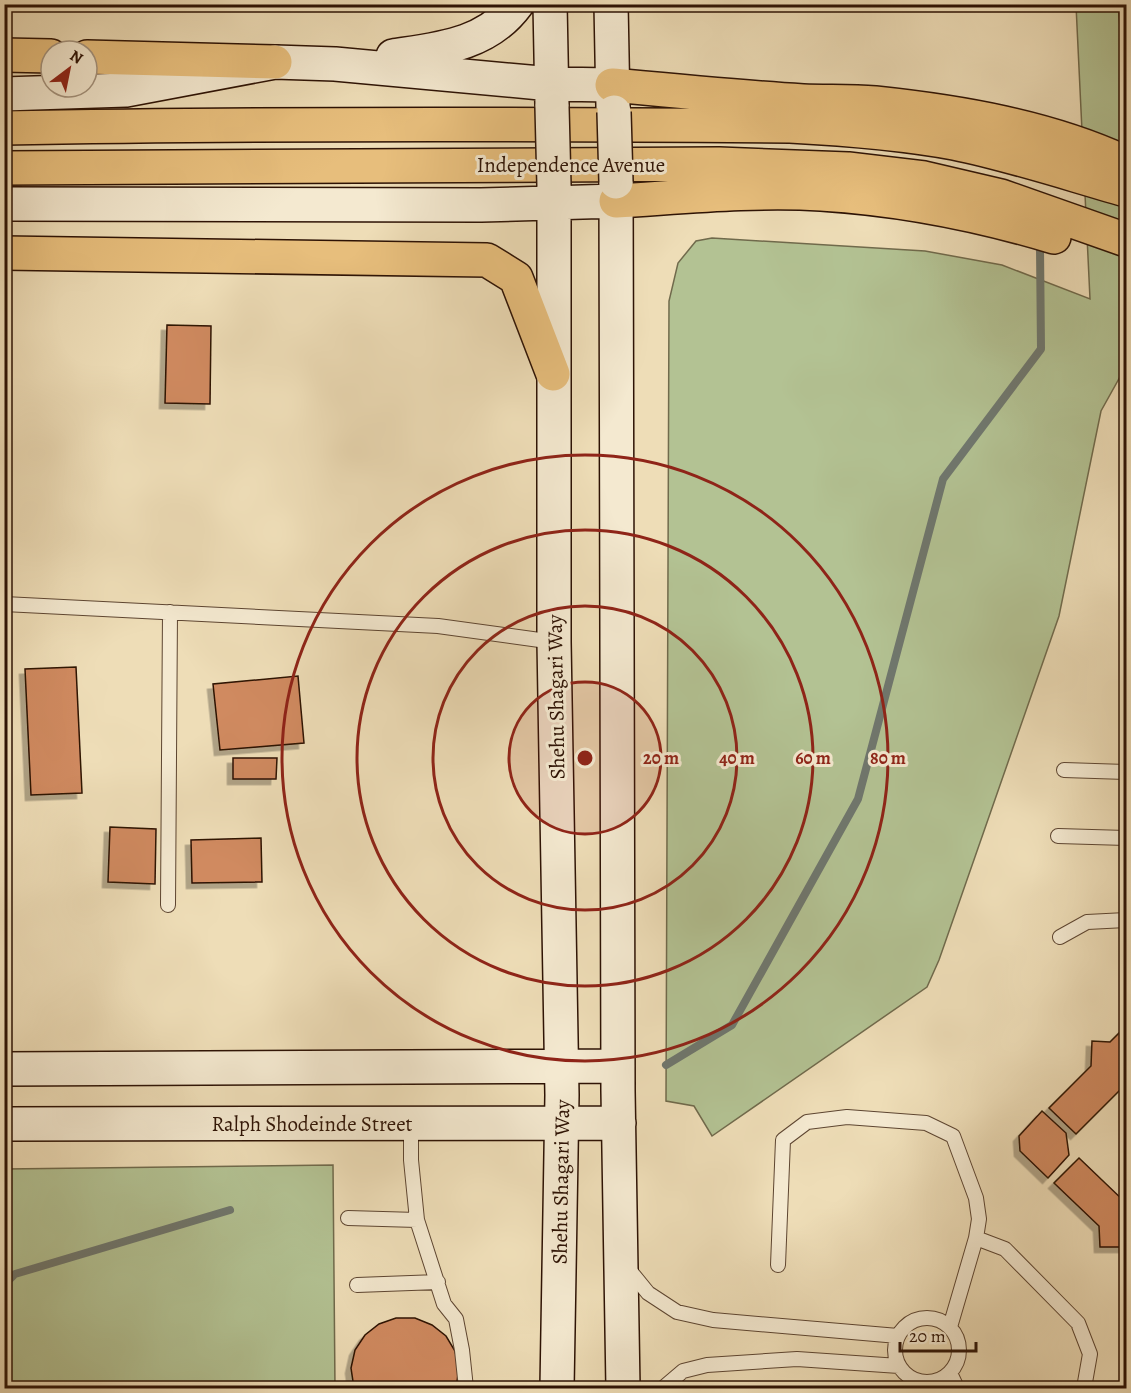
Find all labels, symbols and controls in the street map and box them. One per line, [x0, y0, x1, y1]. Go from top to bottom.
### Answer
north arrow [39, 39, 99, 99]
text: N [66, 45, 87, 70]
street label: Independence Avenue [477, 151, 665, 179]
street label: Shehu Shagari Way [541, 614, 571, 780]
text: 20 m [643, 746, 679, 770]
text: 40 m [719, 746, 755, 770]
text: 60 m [795, 746, 831, 770]
text: 80 m [870, 746, 906, 770]
centre of rings [575, 748, 595, 768]
street label: Shehu Shagari Way [546, 1099, 576, 1265]
street label: Ralph Shodeinde Street [212, 1110, 413, 1138]
scale bar [900, 1315, 976, 1353]
text: 20 m [909, 1324, 946, 1348]

